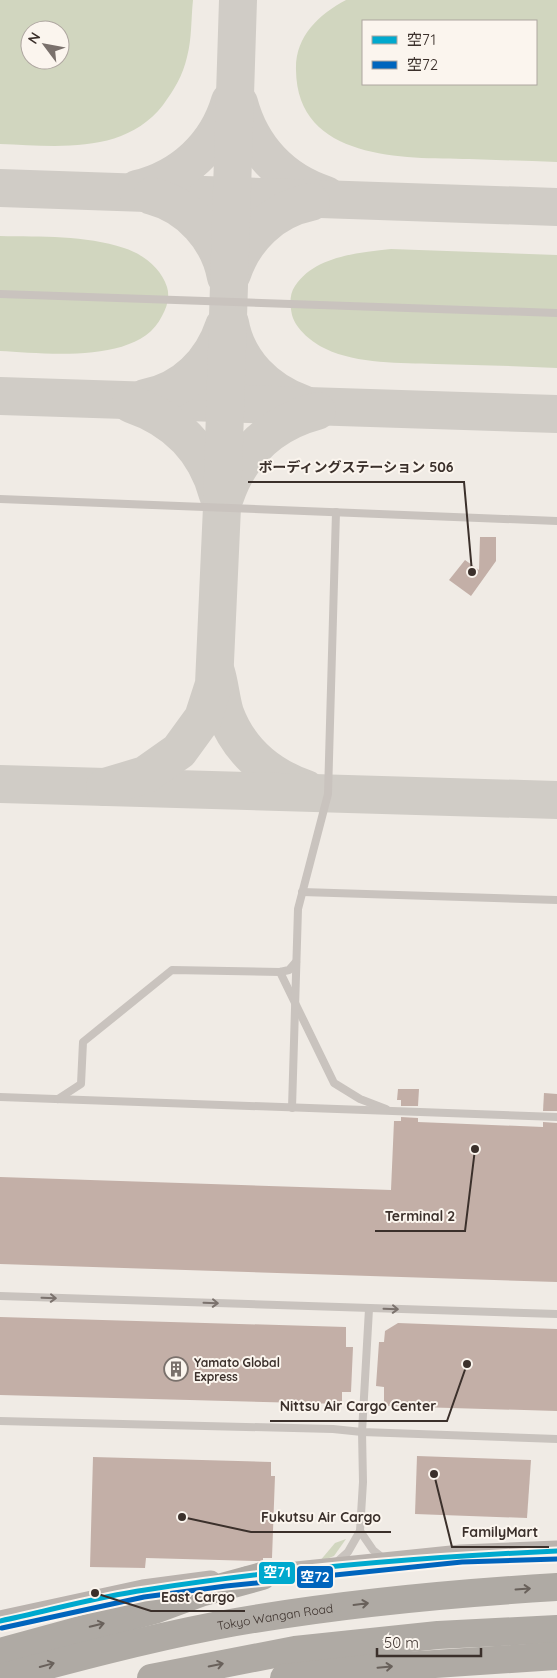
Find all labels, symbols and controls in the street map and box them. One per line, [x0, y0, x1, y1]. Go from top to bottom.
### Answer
north arrow [20, 20, 70, 70]
legend [362, 20, 537, 85]
text: N [24, 29, 44, 47]
text: 空71 [407, 30, 436, 49]
text: 空72 [407, 55, 438, 74]
callout: ボーディングステーション 506 [248, 453, 464, 482]
text: ボーディングステーション 506 [258, 458, 454, 476]
callout: Terminal 2 [375, 1202, 465, 1231]
text: Terminal 2 [385, 1207, 455, 1225]
one-way arrow [40, 1293, 56, 1302]
one-way arrow [203, 1299, 219, 1308]
one-way arrow [383, 1305, 399, 1314]
place label: Yamato Global Express [194, 1355, 280, 1384]
building icon: Yamato Global Express [163, 1356, 189, 1382]
callout: Nittsu Air Cargo Center [270, 1392, 447, 1421]
text: Nittsu Air Cargo Center [280, 1397, 436, 1415]
callout: Fukutsu Air Cargo [251, 1503, 391, 1532]
text: Fukutsu Air Cargo [261, 1508, 381, 1526]
callout: FamilyMart [452, 1518, 549, 1547]
text: FamilyMart [462, 1523, 538, 1541]
line badge: 空71 [258, 1561, 296, 1585]
text: 空71 [263, 1563, 291, 1581]
line badge: 空72 [296, 1565, 334, 1589]
text: 空72 [300, 1568, 330, 1586]
callout: East Cargo [151, 1582, 245, 1611]
one-way arrow [514, 1584, 530, 1593]
text: East Cargo [161, 1588, 235, 1606]
one-way arrow [353, 1599, 369, 1609]
street label: Tokyo Wangan Road [216, 1600, 334, 1633]
one-way arrow [89, 1619, 105, 1629]
scale bar [377, 1626, 481, 1658]
text: 50 m [384, 1633, 419, 1652]
one-way arrow [39, 1660, 55, 1669]
one-way arrow [208, 1660, 224, 1669]
one-way arrow [376, 1662, 392, 1672]

